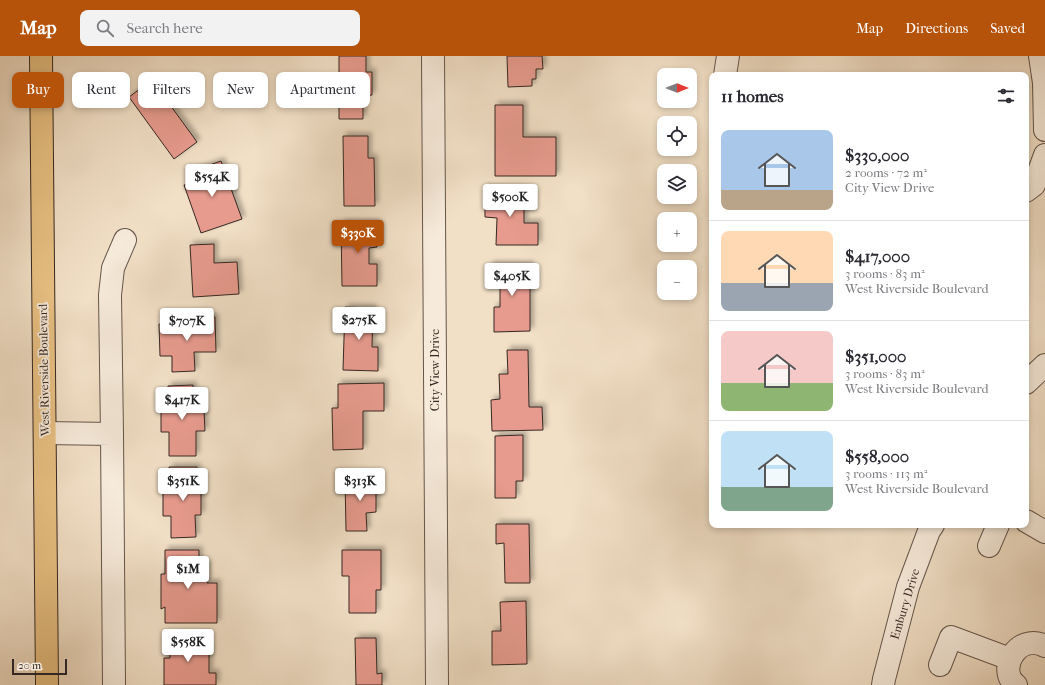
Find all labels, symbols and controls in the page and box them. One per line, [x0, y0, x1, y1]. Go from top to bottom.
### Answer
search box [80, 10, 360, 46]
text: Map [20, 17, 56, 39]
icon: search [94, 17, 116, 39]
text: Search here [126, 19, 203, 37]
text: Map [856, 20, 883, 37]
text: Directions [905, 20, 968, 37]
text: Saved [990, 20, 1025, 37]
north arrow [657, 68, 697, 108]
map controls [657, 68, 697, 300]
chip: Buy [12, 72, 64, 108]
chip: Rent [72, 72, 130, 108]
chip: Filters [138, 72, 205, 108]
chip: New [213, 72, 268, 108]
chip: Apartment [276, 72, 370, 108]
icon: filters [995, 85, 1017, 107]
text: 11 homes [721, 86, 784, 106]
button: locate [657, 116, 697, 156]
text: $330,000 [845, 145, 909, 165]
icon: home [753, 146, 801, 194]
pin: $554K [184, 164, 240, 198]
button: layers [657, 164, 697, 204]
text: 2 rooms · 72 m² [845, 165, 927, 180]
text: $554K [194, 169, 230, 184]
text: City View Drive [845, 180, 935, 195]
pin: $500K [482, 184, 538, 218]
text: $500K [492, 189, 528, 204]
button: + [657, 212, 697, 252]
pin: $330K [330, 220, 386, 254]
text: $330K [341, 225, 375, 240]
text: $417,000 [845, 246, 910, 266]
icon: home [753, 247, 801, 295]
button: − [657, 260, 697, 300]
pin: $405K [484, 263, 540, 297]
text: 3 rooms · 83 m² [845, 266, 925, 281]
text: $405K [493, 268, 531, 283]
text: West Riverside Boulevard [845, 281, 989, 296]
street label: West Riverside Boulevard [36, 303, 52, 437]
pin: $275K [331, 307, 387, 341]
pin: $707K [159, 308, 215, 342]
text: $275K [341, 312, 377, 327]
text: $707K [169, 313, 205, 328]
street label: City View Drive [428, 329, 442, 411]
text: $351,000 [845, 346, 906, 366]
icon: home [753, 347, 801, 395]
text: 3 rooms · 83 m² [845, 366, 925, 381]
text: West Riverside Boulevard [845, 381, 989, 396]
pin: $417K [154, 387, 210, 421]
text: $417K [164, 392, 200, 407]
text: $558,000 [845, 446, 909, 466]
icon: home [753, 447, 801, 495]
text: 3 rooms · 113 m² [845, 466, 927, 481]
pin: $351K [155, 468, 211, 502]
pin: $313K [332, 468, 388, 502]
text: $351K [167, 473, 199, 488]
text: $313K [344, 473, 376, 488]
text: West Riverside Boulevard [845, 481, 989, 496]
pin: $1M [169, 556, 207, 590]
text: $1M [176, 561, 200, 576]
street label: Embury Drive [888, 567, 922, 641]
pin: $558K [160, 629, 216, 663]
text: $558K [171, 634, 205, 649]
scale bar [12, 657, 67, 676]
text: 20 m [18, 659, 41, 672]

